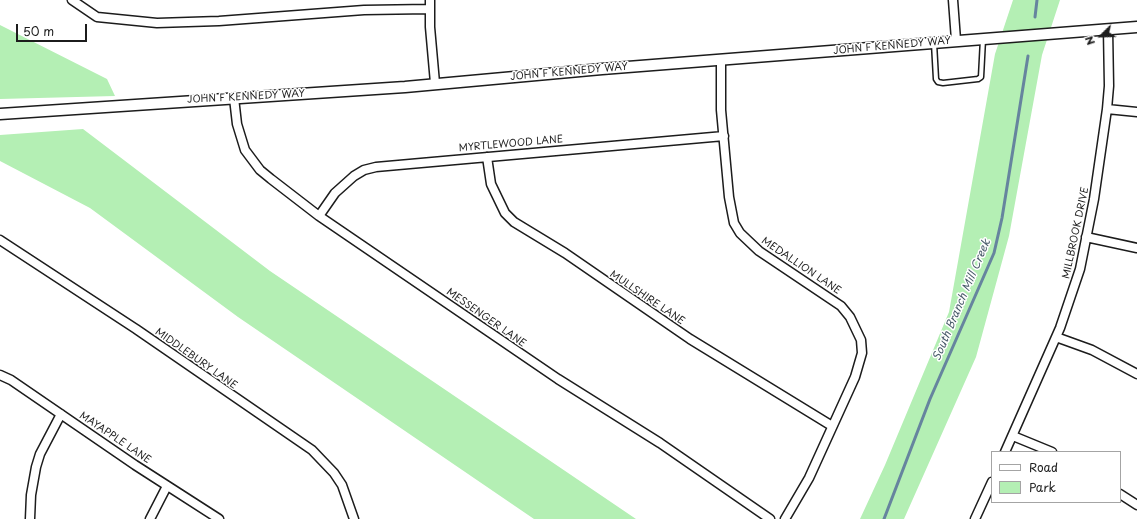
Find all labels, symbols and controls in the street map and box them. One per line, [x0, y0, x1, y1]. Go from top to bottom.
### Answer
scale bar [18, 16, 89, 42]
north arrow [1081, 16, 1121, 56]
text: 50 m [23, 22, 54, 40]
text: N [1080, 34, 1099, 48]
street label: JOHN F KENNEDY WAY [833, 35, 951, 57]
street label: JOHN F KENNEDY WAY [510, 61, 628, 83]
street label: JOHN F KENNEDY WAY [187, 88, 305, 106]
street label: MYRTLEWOOD LANE [458, 133, 564, 155]
street label: MILLBROOK DRIVE [1060, 186, 1092, 280]
street label: MEDALLION LANE [759, 235, 843, 297]
water label: South Branch Mill Creek [930, 237, 994, 363]
street label: MULLSHIRE LANE [607, 268, 687, 328]
street label: MESSENGER LANE [444, 286, 528, 350]
street label: MIDDLEBURY LANE [153, 326, 239, 392]
street label: MAYAPPLE LANE [77, 410, 153, 466]
legend [991, 451, 1121, 503]
text: Road [1029, 458, 1058, 476]
text: Park [1029, 478, 1056, 496]

